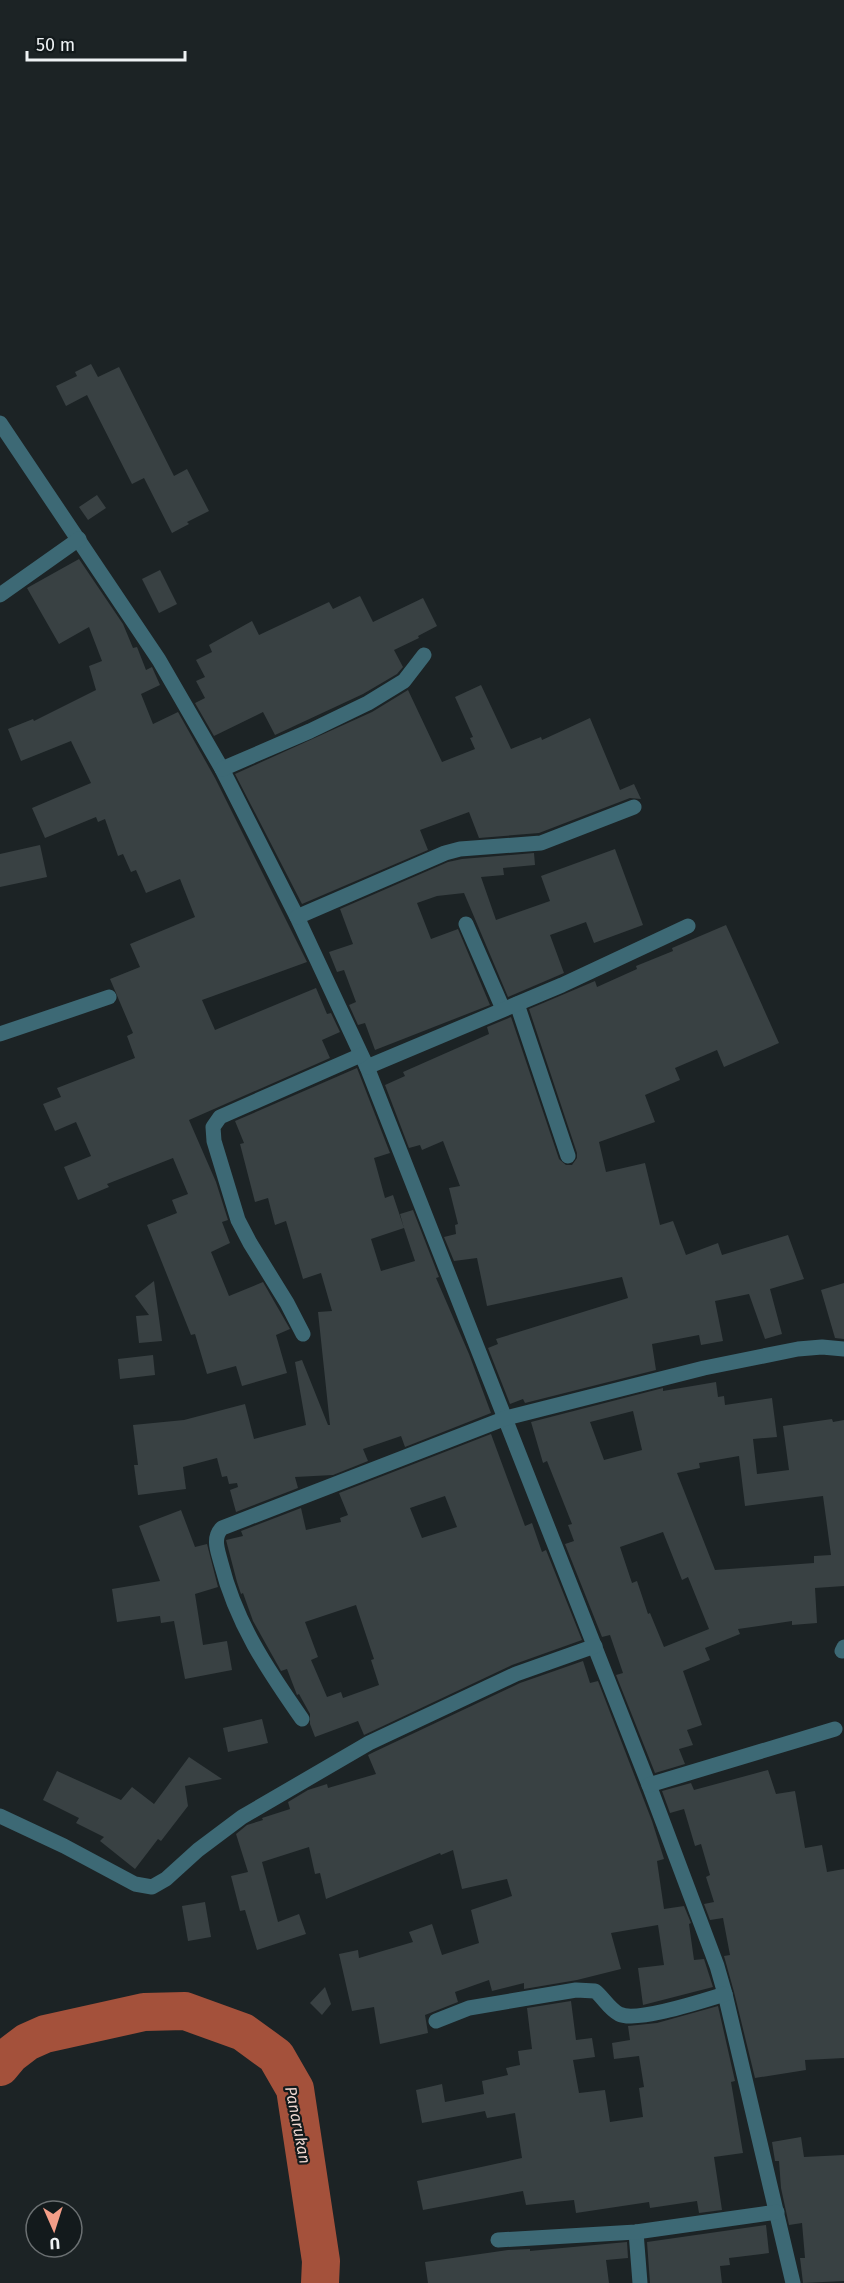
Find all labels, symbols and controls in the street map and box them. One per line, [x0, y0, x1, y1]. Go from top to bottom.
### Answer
scale bar [27, 24, 184, 62]
text: 50 m [36, 34, 75, 56]
water label: Panarukan [281, 2085, 315, 2165]
north arrow [24, 2199, 84, 2259]
text: U [49, 2234, 60, 2253]

